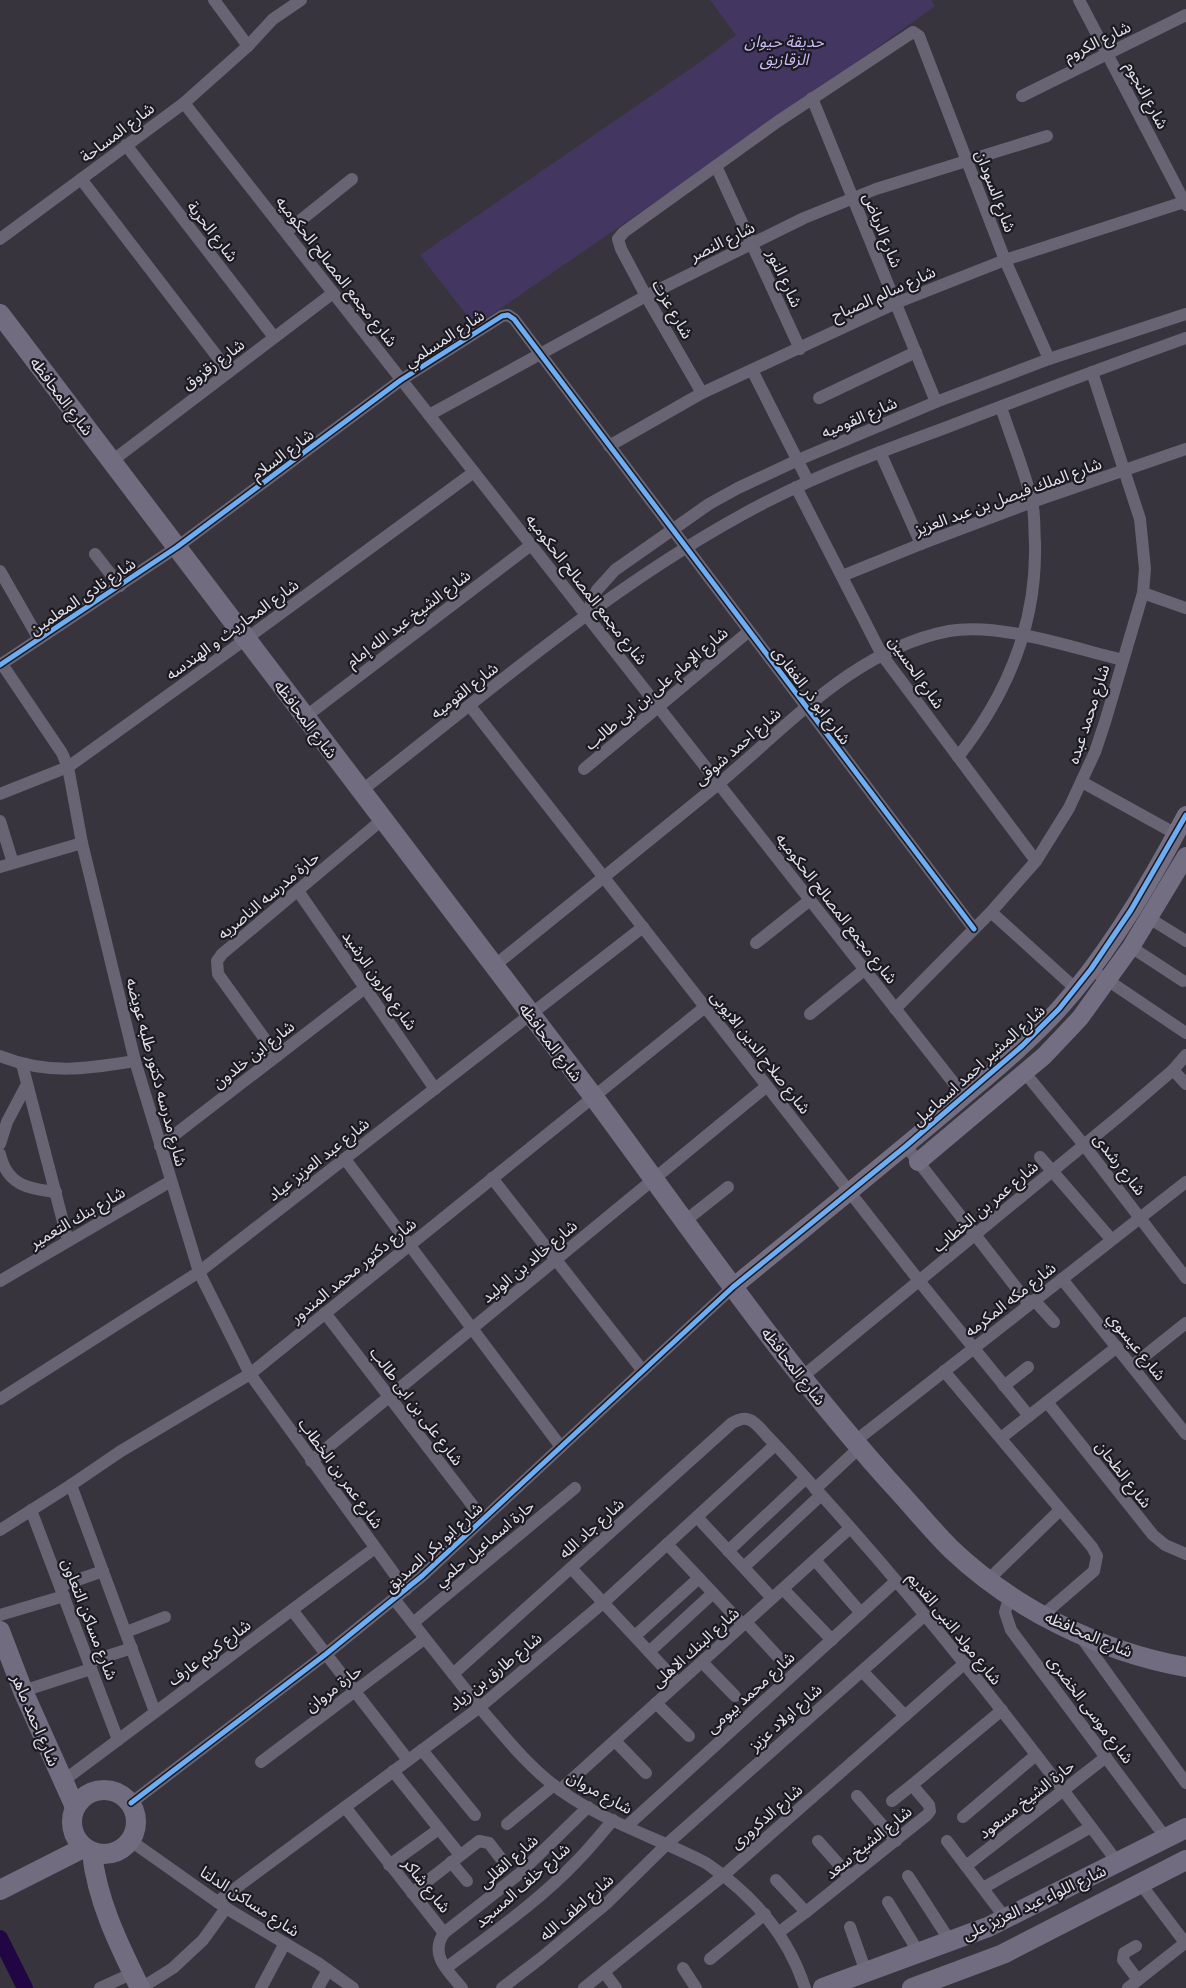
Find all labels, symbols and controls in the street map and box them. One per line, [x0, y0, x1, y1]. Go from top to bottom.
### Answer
street label: شارع الكروم [1061, 17, 1135, 68]
park label: حديقة حيوان الزقازيق [744, 32, 824, 70]
street label: شارع النجوم [1118, 58, 1172, 134]
street label: شارع المساحة [77, 98, 160, 169]
street label: شارع السودان [968, 147, 1020, 236]
street label: شارع الرياض [856, 190, 906, 271]
street label: شارع مجمع المصالح الحكوميه [269, 192, 401, 352]
street label: شارع الحرية [181, 197, 242, 267]
street label: شارع النصر [686, 218, 759, 268]
street label: شارع النور [760, 245, 806, 311]
street label: شارع سالم الصباح [828, 262, 940, 328]
street label: شارع عزت [645, 276, 697, 344]
street label: شارع المسلمي [401, 306, 489, 374]
street label: شارع زقزوق [178, 335, 250, 396]
street label: شارع المحافظه [24, 353, 97, 441]
street label: شارع القوميه [818, 393, 901, 445]
street label: شارع السلام [247, 425, 319, 487]
street label: شارع الملك فيصل بن عبد العزيز [911, 454, 1105, 542]
street label: شارع مجمع المصالح الحكوميه [519, 510, 651, 670]
street label: شارع نادى المعلمين [25, 554, 141, 642]
street label: شارع الشيخ عبد الله إمام [342, 565, 476, 674]
street label: شارع المحاريث و الهندسه [162, 575, 304, 686]
street label: شارع الإمام على بن ابى طالب [581, 623, 734, 756]
street label: شارع الحسين [882, 632, 949, 714]
street label: شارع ابو ذر الغفارى [766, 642, 855, 750]
street label: شارع القوميه [427, 658, 504, 725]
street label: شارع محمد عبده [1063, 662, 1116, 767]
street label: شارع المحافظه [268, 676, 341, 764]
street label: شارع احمد شوقى [690, 704, 786, 791]
street label: شارع مجمع المصالح الحكوميه [769, 829, 901, 989]
street label: حارة مدرسه الناصريه [214, 847, 323, 943]
street label: شارع هارون الرشيد [336, 927, 421, 1035]
street label: شارع مدرسه دكتور طلبه عويضه [119, 976, 191, 1169]
street label: شارع صلاح الدين الايوبى [704, 987, 815, 1119]
street label: شارع المحافظه [513, 999, 586, 1087]
street label: شارع المشير احمد اسماعيل [908, 1001, 1051, 1132]
street label: شارع ابن خلدون [208, 1016, 300, 1095]
street label: شارع عبد العزيز عياد [264, 1114, 375, 1207]
street label: شارع رشدى [1087, 1130, 1150, 1201]
street label: شارع عمر بن الخطاب [929, 1157, 1044, 1258]
street label: شارع بنك التعمير [25, 1182, 130, 1255]
street label: شارع دكتور محمد المندور [286, 1214, 422, 1330]
street label: شارع خالد بن الوليد [478, 1216, 583, 1309]
street label: شارع مكه المكرمه [961, 1258, 1061, 1343]
street label: شارع عيسوي [1101, 1308, 1170, 1386]
street label: شارع المحافظه [755, 1324, 830, 1411]
street label: شارع على بن ابى طالب [363, 1343, 467, 1471]
street label: شارع عمر بن الخطاب [292, 1414, 387, 1534]
street label: شارع الطحان [1089, 1437, 1156, 1514]
street label: شارع جاد الله [555, 1494, 630, 1565]
street label: حارة اسماعيل حلمي [431, 1496, 540, 1593]
street label: شارع ابو بكر الصديق [380, 1498, 488, 1599]
street label: شارع مساكن التعاون [55, 1556, 121, 1684]
street label: شارع مولد النبى القديم [901, 1568, 1006, 1690]
street label: شارع البنك الاهلى [648, 1603, 745, 1694]
street label: شارع المحافظه [1041, 1608, 1135, 1664]
street label: شارع كريم عارف [164, 1615, 256, 1692]
street label: شارع طارق بن زياد [445, 1628, 547, 1717]
street label: شارع محمد بيومى [702, 1648, 801, 1739]
street label: شارع موسى الخضرى [1041, 1651, 1137, 1769]
street label: حارة مروان [301, 1661, 365, 1716]
street label: شارع احمد ماهر [4, 1670, 63, 1770]
street label: شارع اولاد عزيز [744, 1680, 828, 1758]
street label: حارة الشيخ مسعود [975, 1756, 1080, 1845]
street label: شارع مروان [562, 1767, 636, 1821]
street label: شارع الدكرورى [726, 1780, 808, 1855]
street label: شارع الشيخ سعد [821, 1802, 917, 1885]
street label: شارع القللى [475, 1831, 544, 1894]
street label: شارع خلف المسجد [471, 1839, 576, 1934]
street label: شارع شاكر [396, 1853, 454, 1918]
street label: شارع اللواء عبد العزيز على [959, 1861, 1110, 1947]
street label: شارع مساكن الدلتا [195, 1862, 303, 1943]
street label: شارع لطف الله [535, 1870, 619, 1947]

